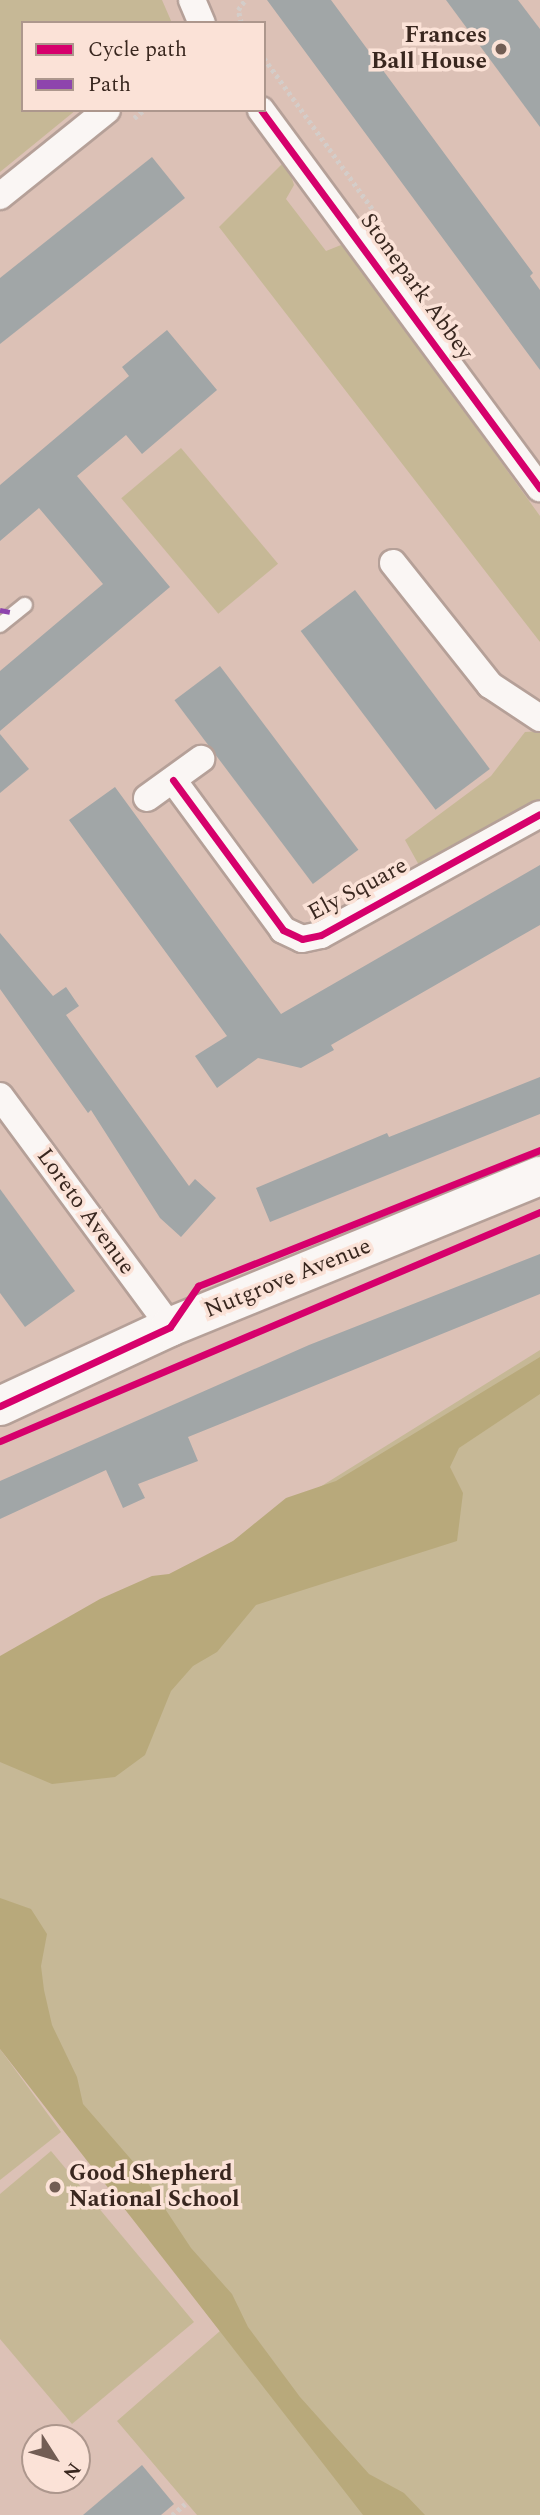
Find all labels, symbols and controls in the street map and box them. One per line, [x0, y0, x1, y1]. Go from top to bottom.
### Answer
legend [21, 21, 266, 112]
place label: Frances Ball House [371, 22, 487, 76]
text: Cycle path [88, 34, 187, 66]
marker: Frances Ball House [493, 41, 509, 57]
text: Path [88, 69, 131, 101]
street label: Stonepark Abbey [354, 208, 478, 366]
street label: Ely Square [304, 852, 412, 928]
street label: Loreto Avenue [30, 1143, 140, 1281]
street label: Nutgrove Avenue [201, 1233, 375, 1325]
place label: Good Shepherd National School [69, 2160, 240, 2214]
marker: Good Shepherd National School [47, 2179, 63, 2195]
north arrow [21, 2424, 91, 2494]
text: N [55, 2456, 88, 2486]

